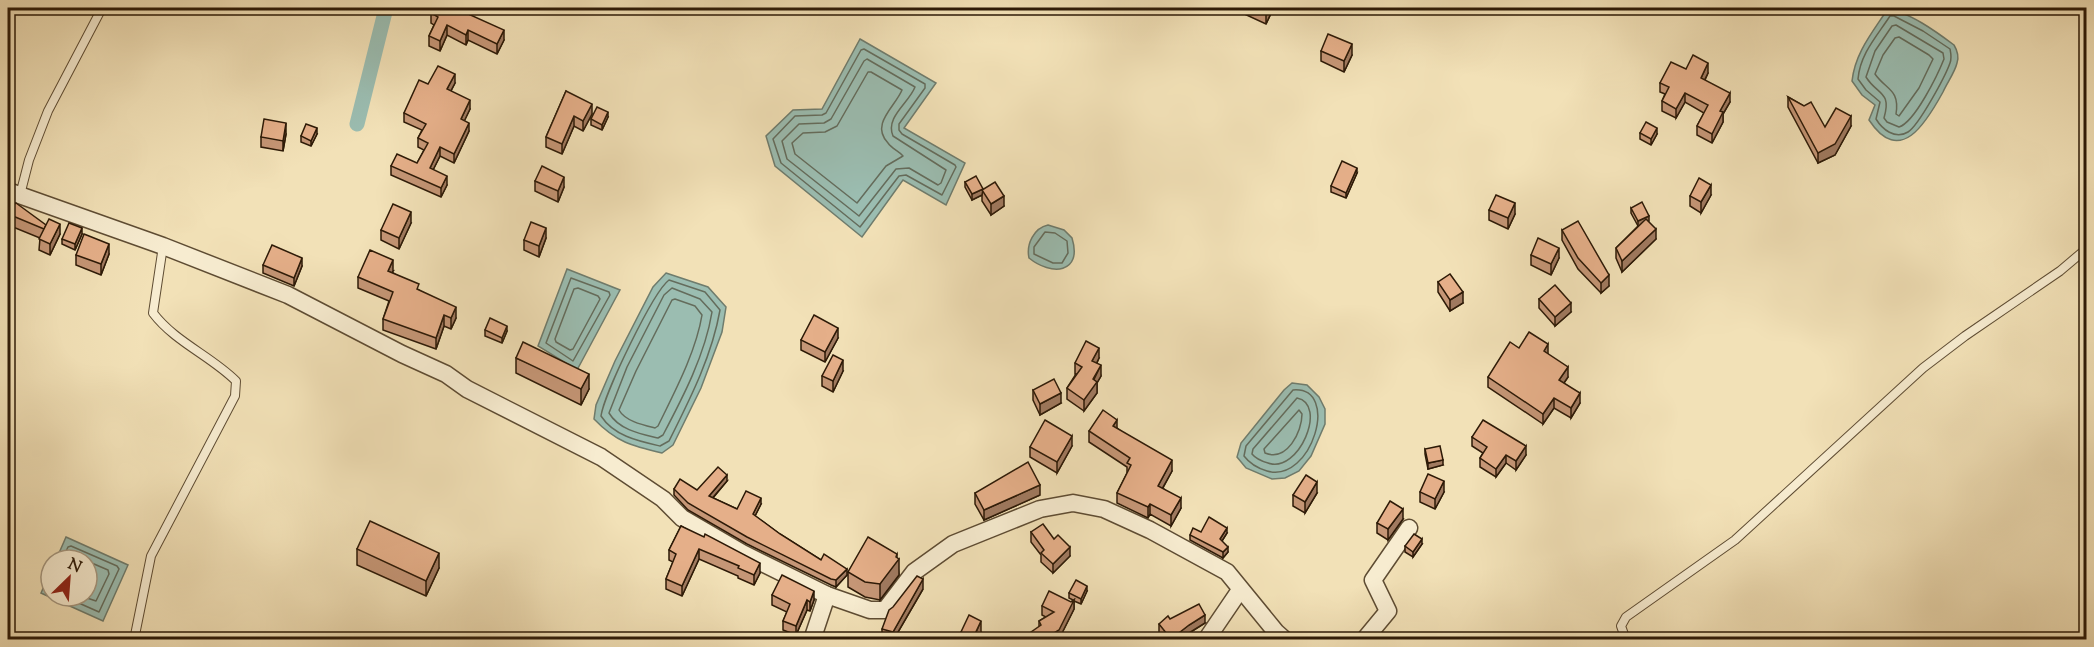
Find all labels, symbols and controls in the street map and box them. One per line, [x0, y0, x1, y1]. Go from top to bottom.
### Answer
north arrow [39, 548, 99, 608]
text: N [64, 554, 85, 580]

